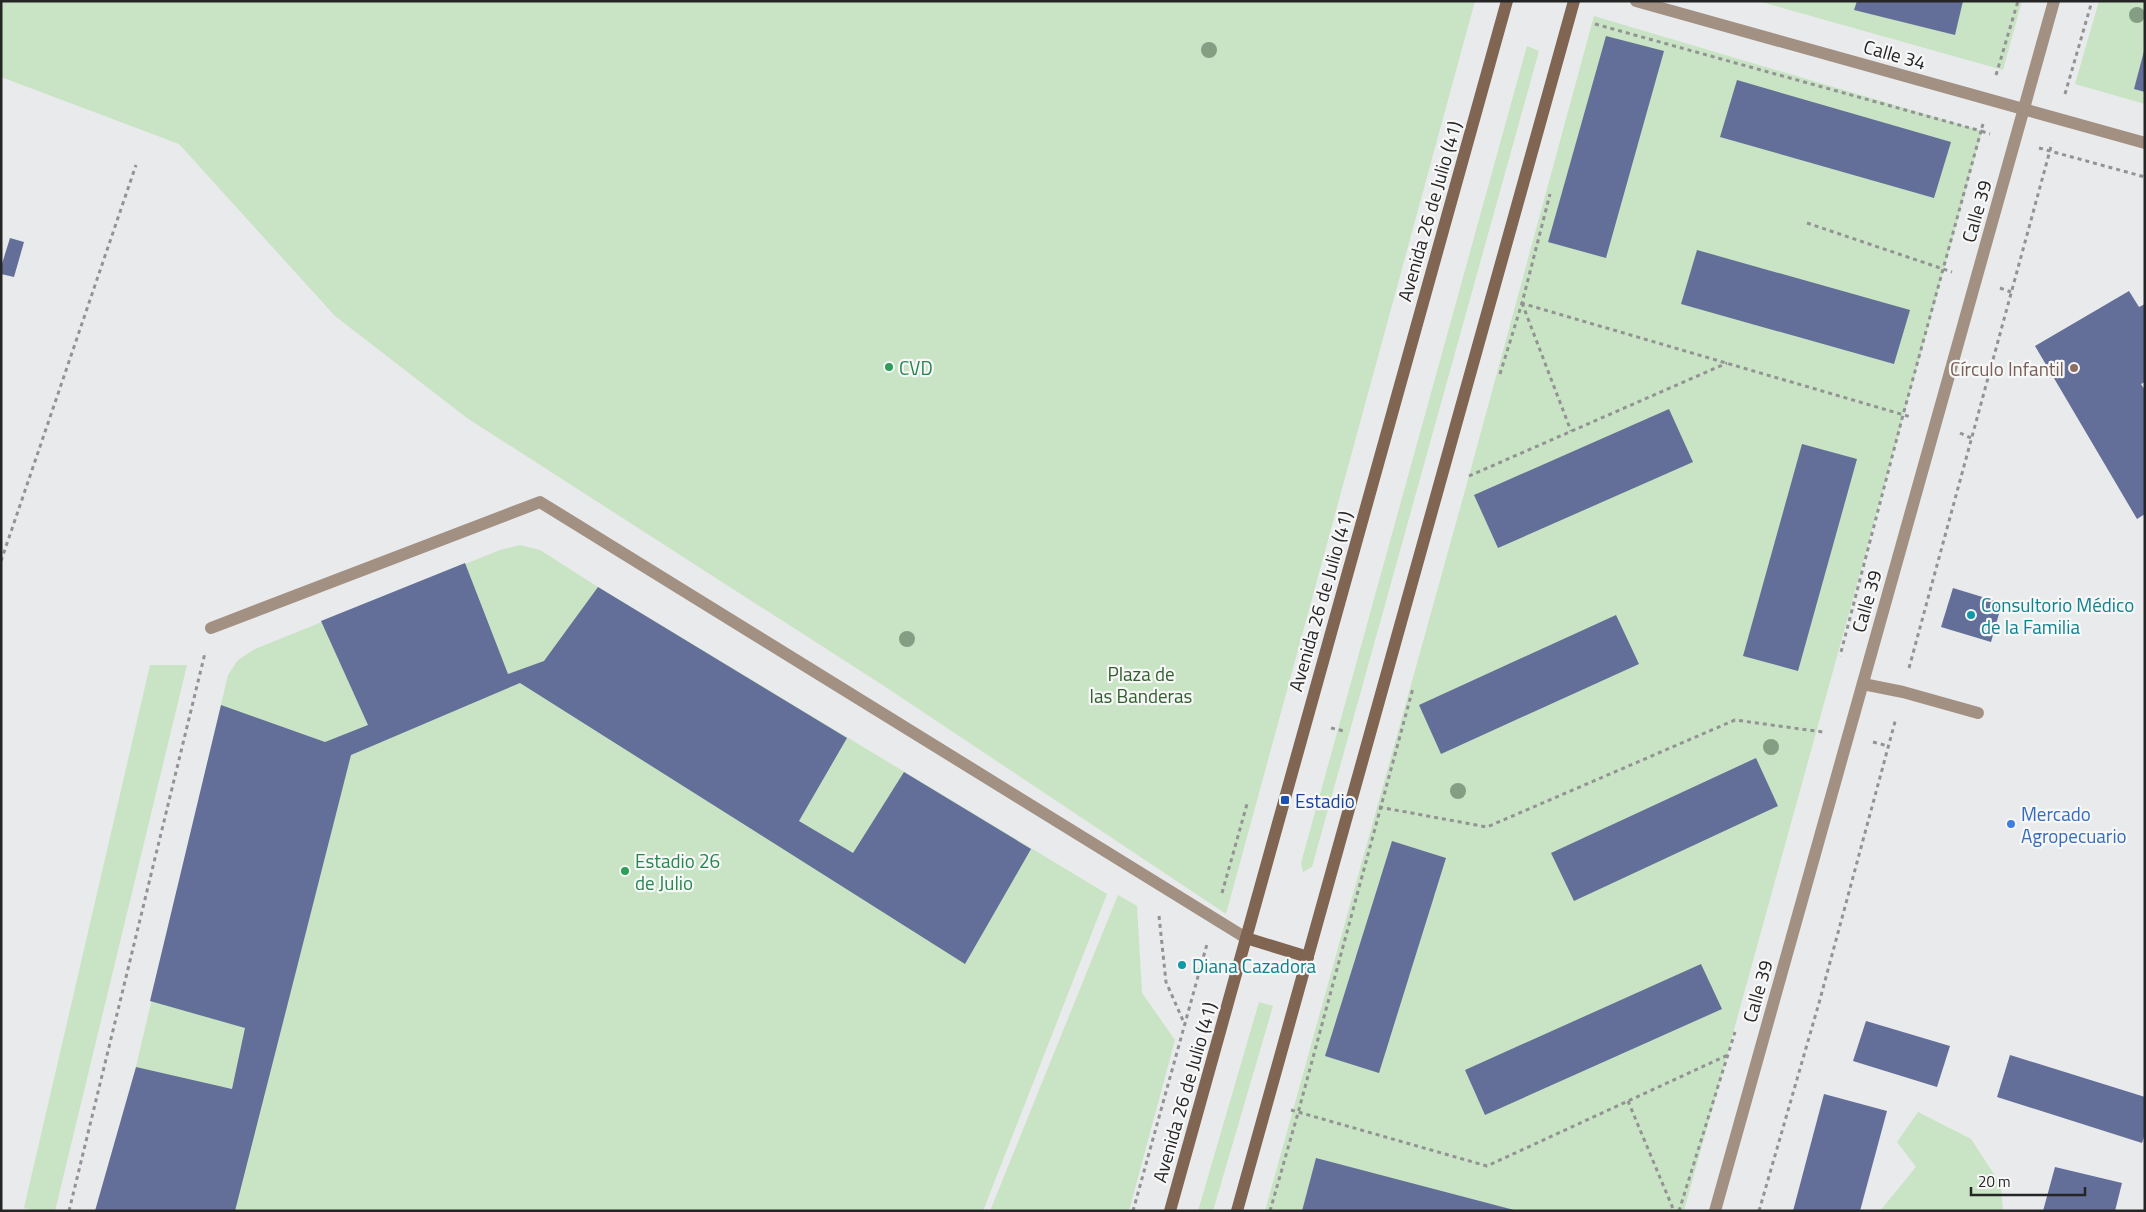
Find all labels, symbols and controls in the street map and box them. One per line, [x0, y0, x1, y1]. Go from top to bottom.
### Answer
street label: Calle 34 [1860, 31, 1930, 77]
street label: Avenida 26 de Julio (41) [1389, 117, 1469, 305]
street label: Calle 39 [1953, 176, 1999, 246]
place label: CVD [899, 353, 933, 382]
place label: Círculo Infantil [1950, 354, 2064, 383]
marker: CVD [883, 361, 895, 373]
marker: Círculo Infantil [2068, 362, 2080, 374]
street label: Avenida 26 de Julio (41) [1280, 507, 1360, 695]
street label: Calle 39 [1843, 566, 1889, 636]
place label: Consultorio Médico de la Familia [1981, 590, 2134, 641]
marker: Consultorio Médico de la Familia [1965, 609, 1977, 621]
park label: Plaza de las Banderas [1090, 659, 1193, 710]
place label: Estadio [1295, 786, 1355, 815]
marker: Estadio [1279, 794, 1291, 806]
place label: Mercado Agropecuario [2021, 799, 2127, 850]
marker: Mercado Agropecuario [2005, 818, 2017, 830]
place label: Estadio 26 de Julio [635, 846, 720, 897]
marker: Estadio 26 de Julio [619, 865, 631, 877]
place label: Diana Cazadora [1192, 951, 1317, 980]
street label: Calle 39 [1734, 956, 1780, 1026]
marker: Diana Cazadora [1176, 959, 1188, 971]
street label: Avenida 26 de Julio (41) [1144, 998, 1224, 1186]
scale bar [1971, 1164, 2085, 1196]
text: 20 m [1978, 1170, 2011, 1193]

